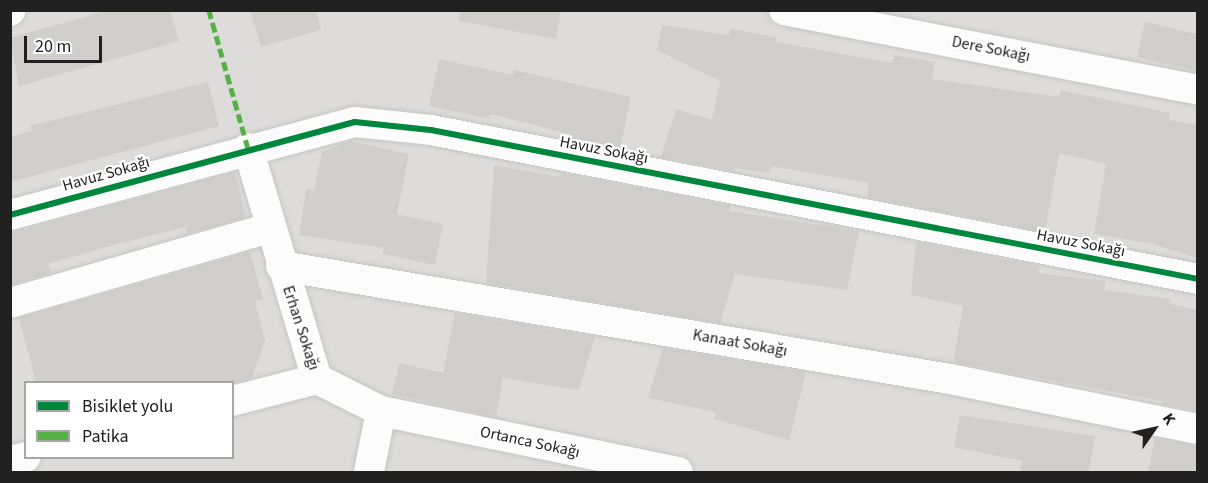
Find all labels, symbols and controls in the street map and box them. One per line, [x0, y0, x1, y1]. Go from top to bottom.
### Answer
scale bar [27, 24, 105, 62]
street label: Dere Sokağı [950, 32, 1032, 66]
text: 20 m [35, 34, 71, 59]
street label: Havuz Sokağı [558, 132, 650, 168]
street label: Havuz Sokağı [60, 152, 152, 196]
street label: Havuz Sokağı [1035, 225, 1127, 261]
street label: Erhan Sokağı [278, 283, 324, 373]
street label: Kanaat Sokağı [691, 325, 789, 361]
legend [24, 381, 234, 459]
text: Bisiklet yolu [82, 394, 173, 419]
north arrow [1124, 399, 1184, 459]
text: K [1157, 409, 1181, 429]
street label: Ortanca Sokağı [478, 422, 582, 462]
text: Patika [82, 424, 129, 449]

